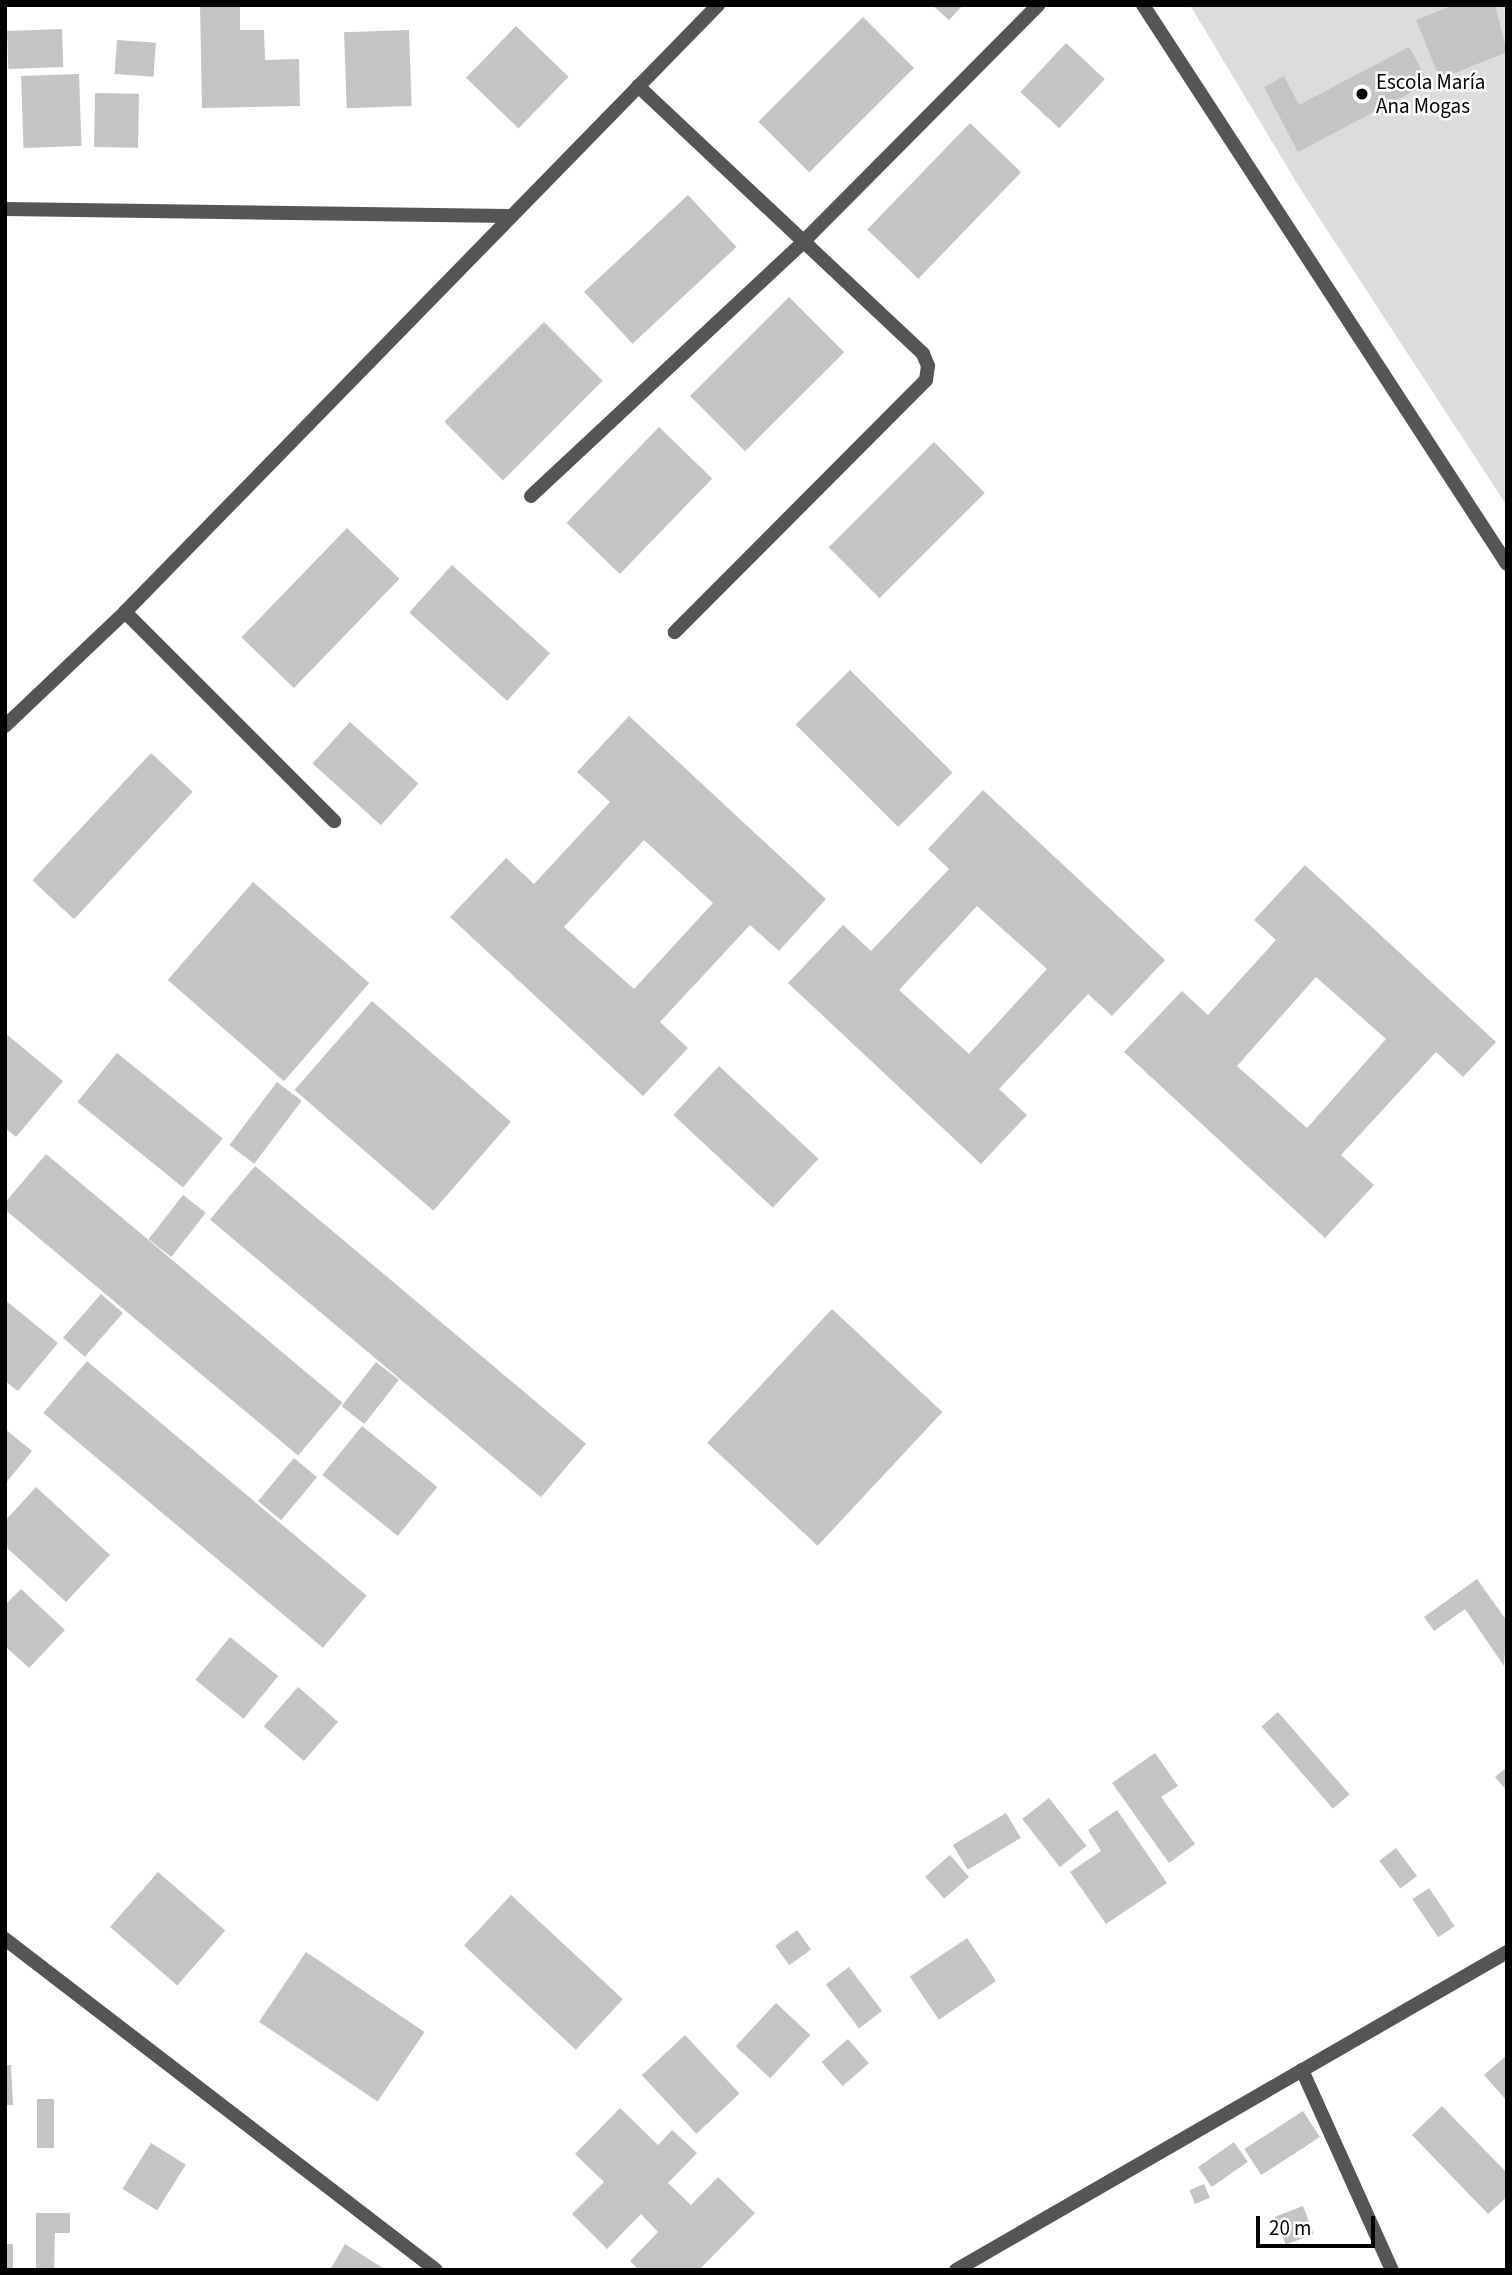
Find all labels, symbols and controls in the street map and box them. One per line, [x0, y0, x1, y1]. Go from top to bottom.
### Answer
place label: Escola María Ana Mogas [1376, 69, 1485, 119]
marker: Escola María Ana Mogas [1354, 86, 1370, 102]
scale bar [1260, 2202, 1379, 2246]
text: 20 m [1269, 2213, 1311, 2243]

